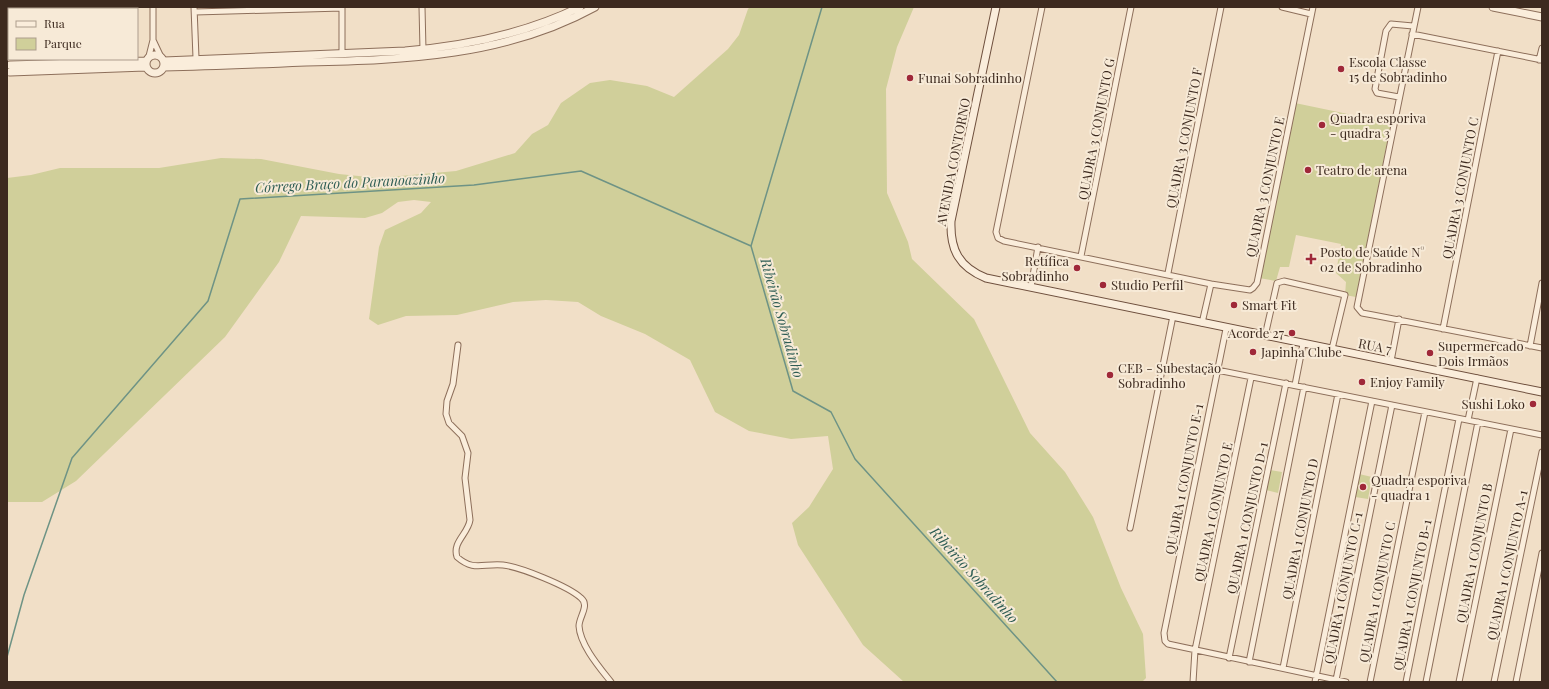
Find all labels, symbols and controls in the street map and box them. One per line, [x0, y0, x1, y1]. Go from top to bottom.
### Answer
legend [8, 8, 138, 60]
text: Rua [44, 15, 65, 31]
text: Parque [44, 35, 82, 51]
place label: Escola Classe 15 de Sobradinho [1349, 53, 1447, 85]
street label: QUADRA 3 CONJUNTO G [1073, 56, 1118, 201]
marker: Escola Classe 15 de Sobradinho [1336, 64, 1346, 74]
street label: QUADRA 3 CONJUNTO F [1162, 66, 1206, 209]
place label: Funai Sobradinho [918, 69, 1022, 86]
marker: Funai Sobradinho [905, 73, 915, 83]
street label: AVENIDA CONTORNO [932, 96, 973, 228]
place label: Quadra esporiva - quadra 3 [1330, 109, 1426, 141]
street label: QUADRA 3 CONJUNTO E [1241, 115, 1288, 259]
street label: QUADRA 3 CONJUNTO C [1437, 116, 1482, 260]
marker: Quadra esporiva - quadra 3 [1317, 120, 1327, 130]
place label: Teatro de arena [1316, 161, 1408, 178]
marker: Teatro de arena [1303, 165, 1313, 175]
water label: Córrego Braço do Paranoazinho [254, 168, 446, 197]
place label: Posto de Saúde N° 02 de Sobradinho [1320, 243, 1425, 275]
place label: Retífica Sobradinho [1001, 252, 1070, 284]
marker: Posto de Saúde N° 02 de Sobradinho [1305, 253, 1317, 265]
water label: Ribeirão Sobradinho [756, 255, 809, 380]
marker: Retífica Sobradinho [1072, 263, 1082, 273]
place label: Studio Perfil [1111, 276, 1184, 293]
marker: Studio Perfil [1098, 280, 1108, 290]
place label: Smart Fit [1242, 296, 1297, 313]
marker: Smart Fit [1229, 300, 1239, 310]
place label: Acorde 27 [1227, 324, 1285, 341]
marker: Acorde 27 [1287, 328, 1297, 338]
street label: RUA 7 [1357, 334, 1394, 357]
place label: Supermercado Dois Irmãos [1438, 337, 1524, 369]
place label: Japinha Clube [1260, 343, 1342, 360]
marker: Japinha Clube [1248, 347, 1258, 357]
marker: Supermercado Dois Irmãos [1425, 348, 1435, 358]
place label: CEB - Subestação Sobradinho [1118, 359, 1221, 391]
marker: CEB - Subestação Sobradinho [1105, 370, 1115, 380]
place label: Enjoy Family [1370, 373, 1445, 390]
marker: Enjoy Family [1357, 377, 1367, 387]
place label: Sushi Loko [1461, 395, 1525, 412]
marker: Sushi Loko [1528, 399, 1538, 409]
street label: QUADRA 1 CONJUNTO E-1 [1161, 402, 1207, 556]
street label: QUADRA 1 CONJUNTO D-1 [1222, 440, 1271, 595]
street label: QUADRA 1 CONJUNTO E [1189, 441, 1236, 583]
street label: QUADRA 1 CONJUNTO D [1277, 457, 1322, 601]
place label: Quadra esporiva - quadra 1 [1371, 471, 1467, 503]
marker: Quadra esporiva - quadra 1 [1358, 482, 1368, 492]
street label: QUADRA 1 CONJUNTO B [1452, 482, 1495, 624]
street label: QUADRA 1 CONJUNTO A-1 [1482, 488, 1531, 642]
street label: QUADRA 1 CONJUNTO C-1 [1319, 510, 1366, 665]
street label: QUADRA 1 CONJUNTO B-1 [1389, 518, 1435, 672]
street label: QUADRA 1 CONJUNTO C [1355, 520, 1399, 664]
water label: Ribeirão Sobradinho [925, 522, 1023, 627]

